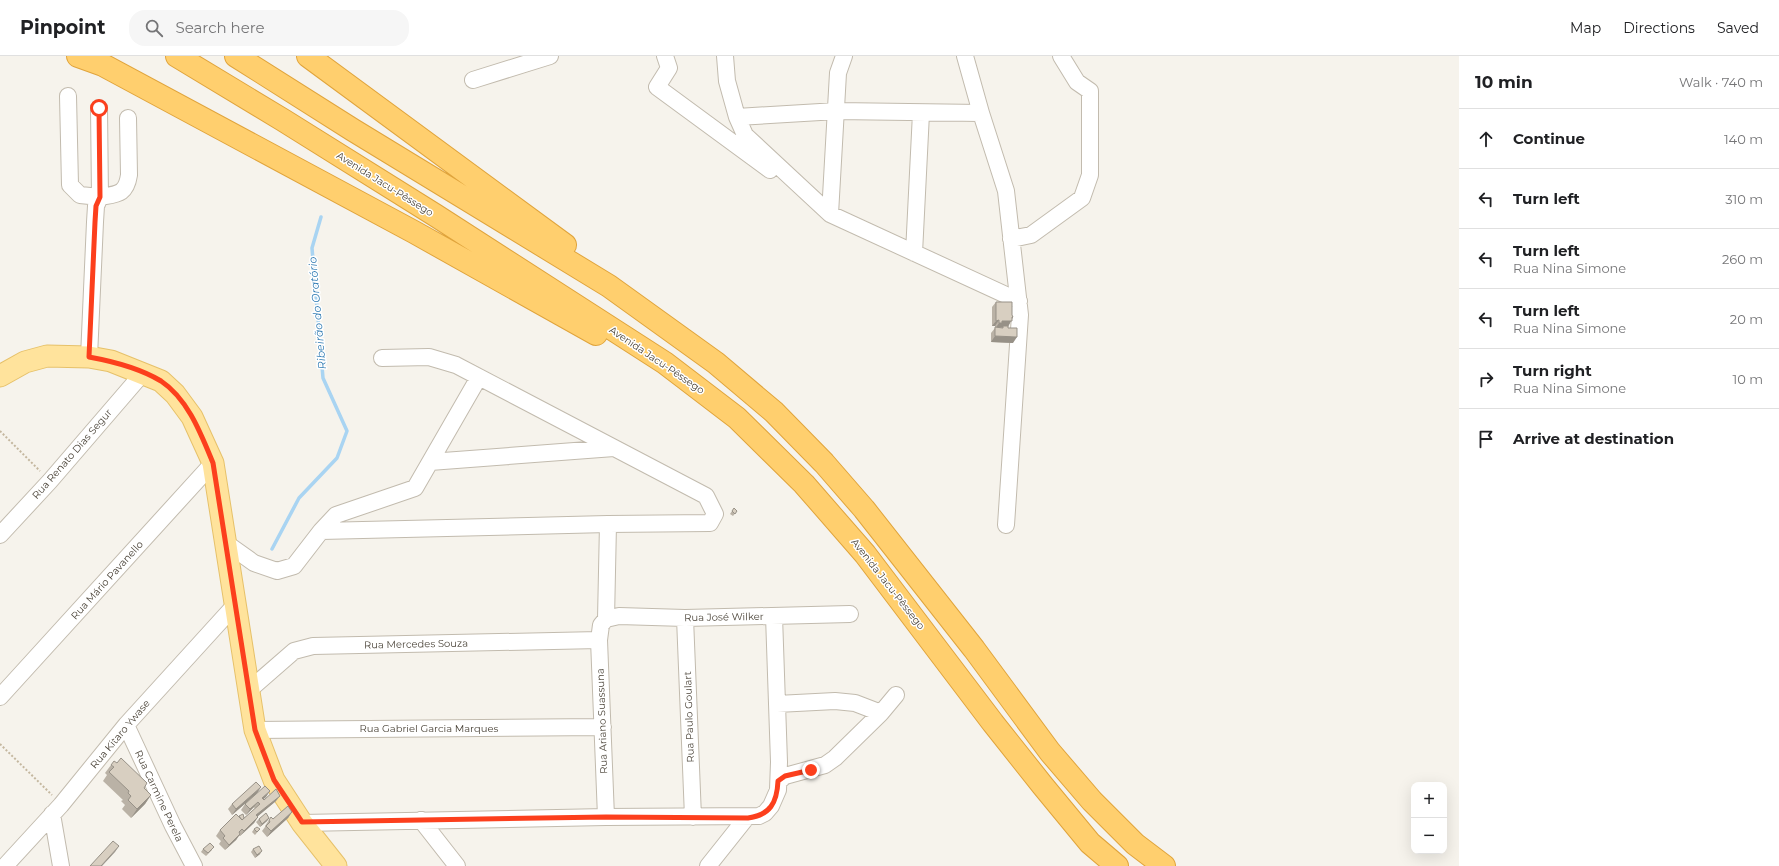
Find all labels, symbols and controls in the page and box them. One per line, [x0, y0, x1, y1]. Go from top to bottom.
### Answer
search box [129, 10, 409, 46]
text: Pinpoint [20, 16, 105, 39]
icon: search [143, 17, 165, 39]
text: Search here [175, 18, 265, 37]
text: Map [1570, 19, 1601, 37]
text: Directions [1623, 19, 1695, 37]
text: Saved [1717, 19, 1759, 37]
text: 10 min [1475, 72, 1533, 92]
text: Walk · 740 m [1679, 74, 1763, 90]
route start [90, 99, 108, 117]
icon: ahead [1475, 128, 1497, 150]
text: Continue [1513, 129, 1585, 148]
text: 140 m [1724, 131, 1763, 147]
street label: Avenida Jacu-Pêssego [334, 149, 436, 219]
icon: left [1475, 188, 1497, 210]
text: Turn left [1513, 189, 1580, 208]
text: 310 m [1725, 191, 1763, 207]
text: Turn left [1513, 241, 1580, 260]
icon: left [1475, 248, 1497, 270]
text: 260 m [1722, 251, 1763, 267]
water label: Ribeirão do Oratório [305, 256, 329, 370]
text: Rua Nina Simone [1513, 260, 1626, 276]
text: Turn left [1513, 301, 1580, 320]
icon: left [1475, 308, 1497, 330]
text: 20 m [1730, 311, 1763, 327]
text: Rua Nina Simone [1513, 320, 1626, 336]
street label: Avenida Jacu-Pêssego [607, 323, 707, 397]
text: Turn right [1513, 361, 1592, 380]
icon: right [1475, 368, 1497, 390]
text: 10 m [1733, 371, 1763, 387]
text: Rua Nina Simone [1513, 380, 1626, 396]
street label: Rua Renato Dias Segur [29, 406, 115, 502]
icon: arrive [1475, 428, 1497, 450]
text: Arrive at destination [1513, 429, 1674, 448]
street label: Avenida Jacu-Pêssego [848, 536, 928, 632]
street label: Rua Mário Pavanello [68, 538, 146, 622]
street label: Rua José Wilker [684, 610, 764, 624]
street label: Rua Mercedes Souza [364, 637, 468, 651]
street label: Rua Ariano Suassuna [594, 668, 610, 774]
street label: Rua Paulo Goulart [681, 671, 697, 763]
street label: Rua Kitaro Ywase [87, 697, 153, 771]
street label: Rua Gabriel Garcia Marques [360, 722, 499, 735]
street label: Rua Carmine Perela [132, 748, 186, 844]
route end [802, 761, 820, 779]
map controls [1411, 782, 1447, 854]
button: + [1411, 782, 1447, 818]
button: − [1411, 818, 1447, 854]

